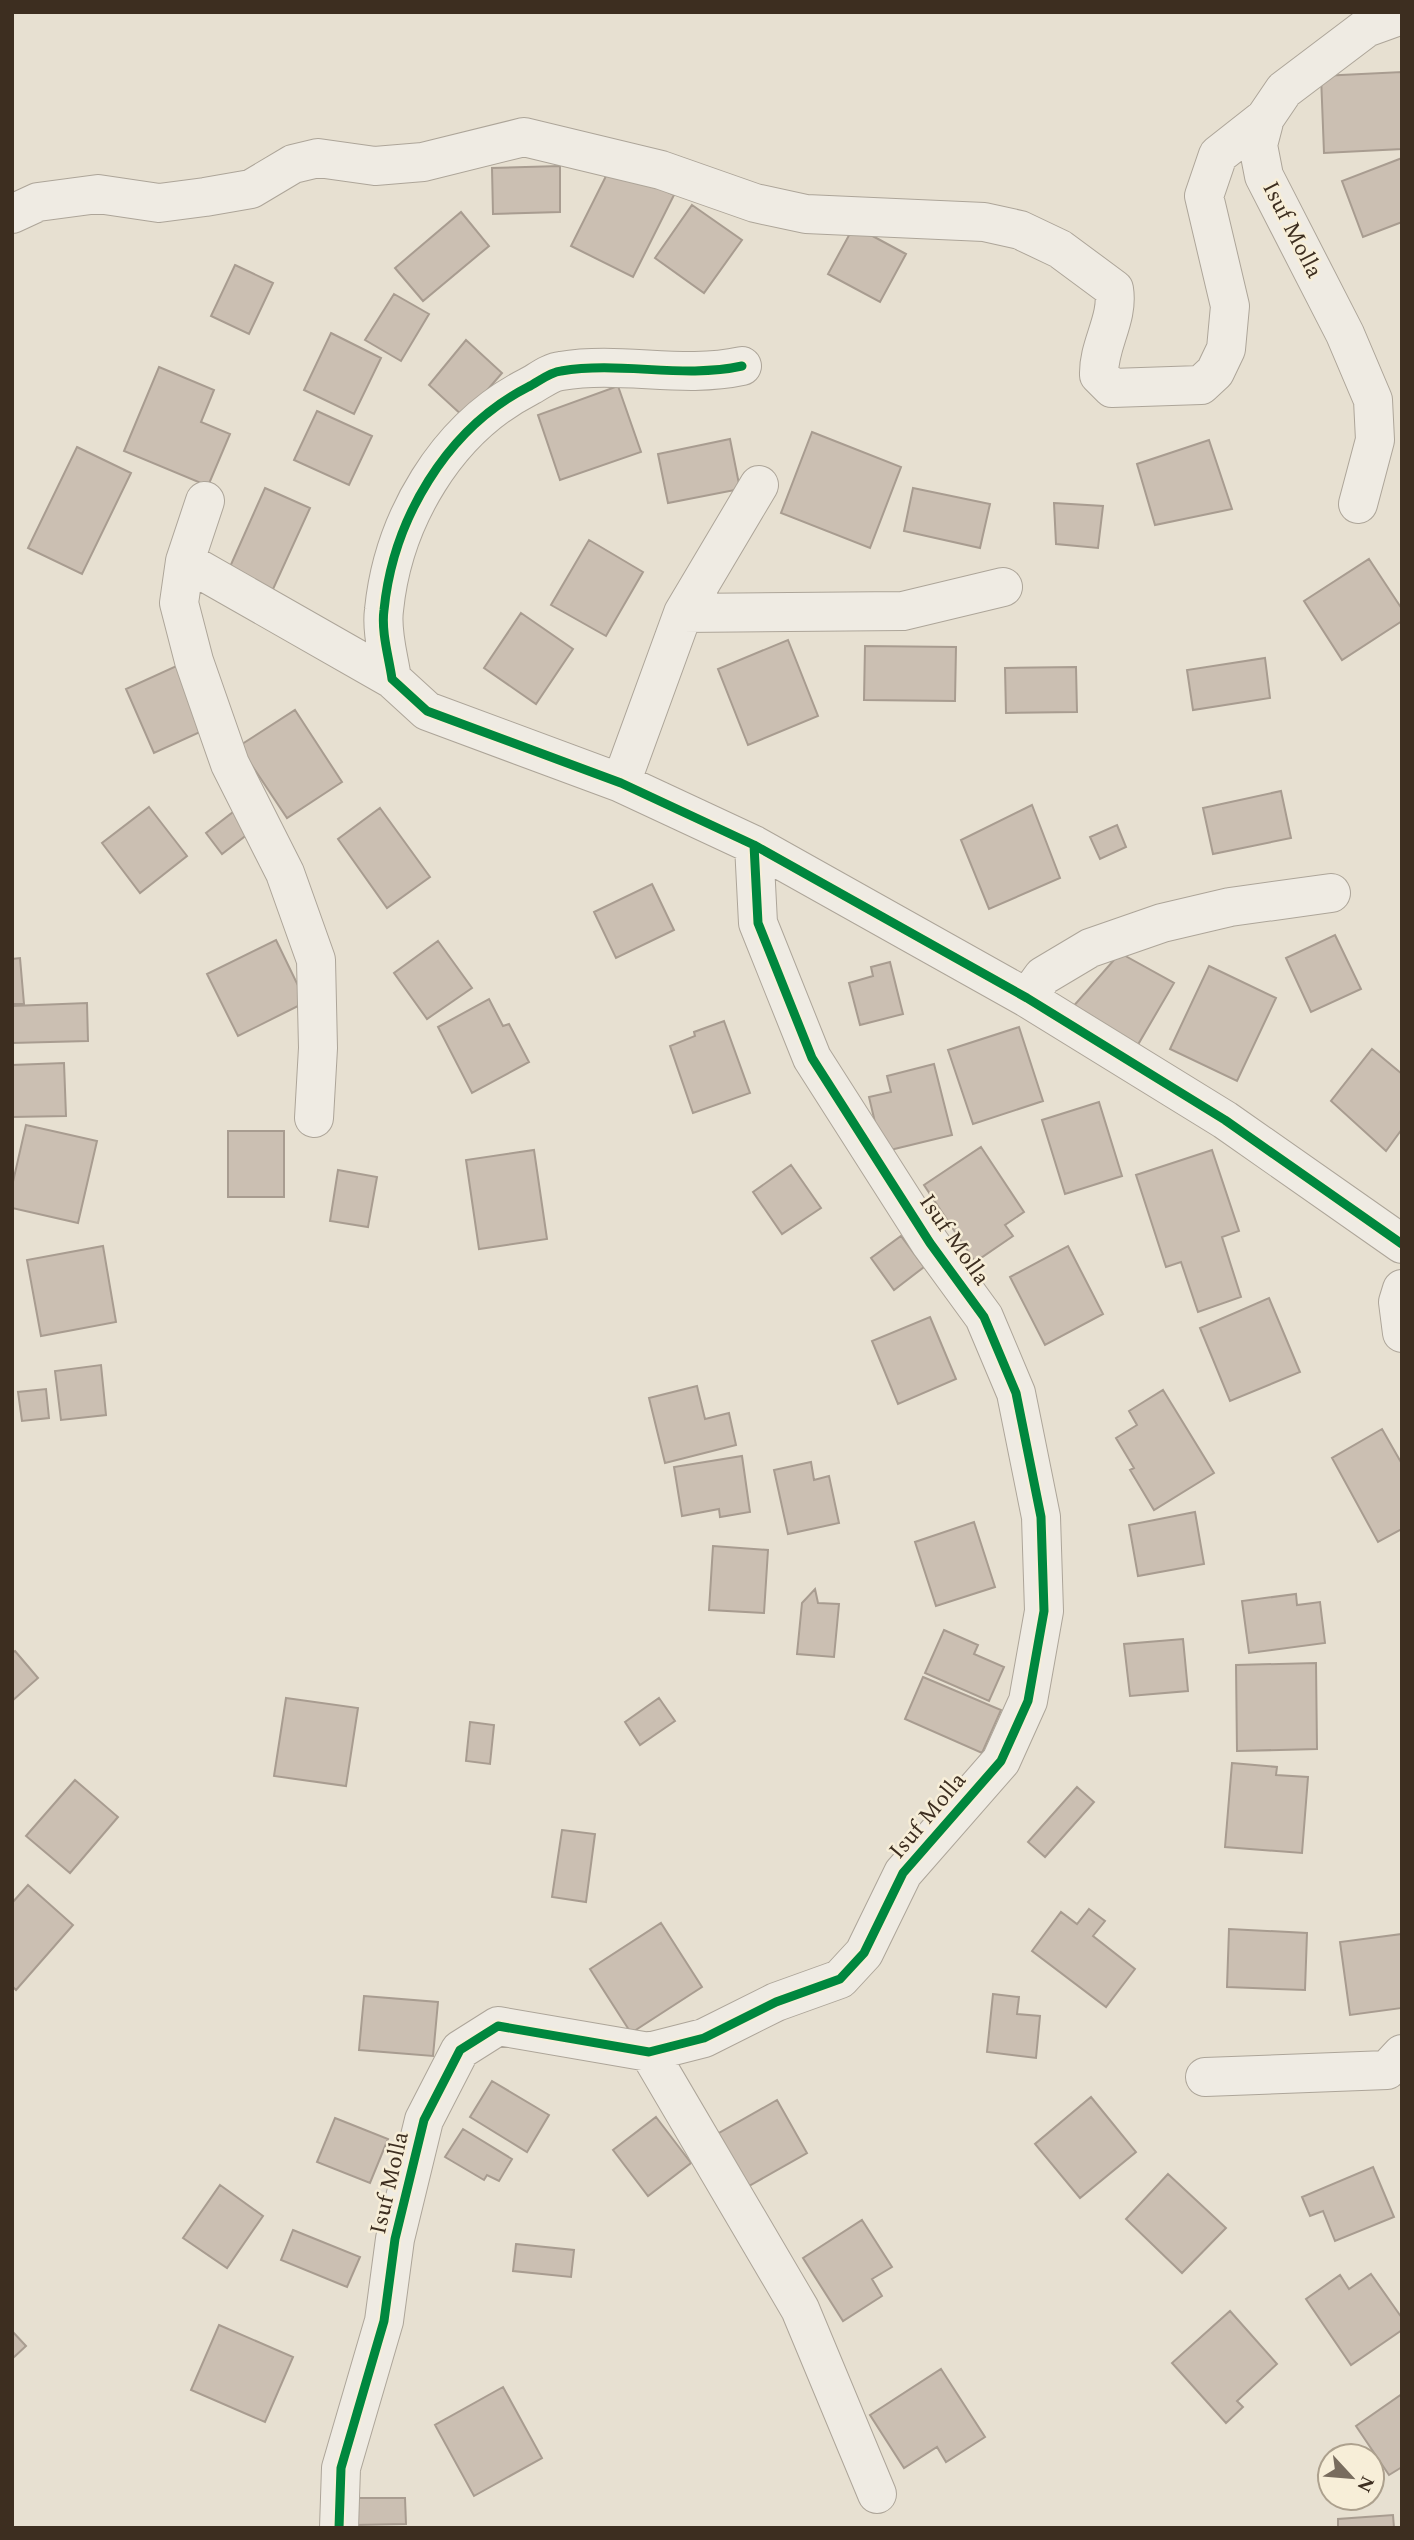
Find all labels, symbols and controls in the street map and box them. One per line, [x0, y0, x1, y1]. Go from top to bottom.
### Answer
street label: Isuf Molla [1253, 175, 1331, 285]
street label: Isuf Molla [910, 1187, 998, 1293]
street label: Isuf Molla [881, 1765, 975, 1867]
street label: Isuf Molla [361, 2128, 419, 2238]
north arrow [1316, 2442, 1386, 2512]
text: N [1348, 2470, 1381, 2497]

